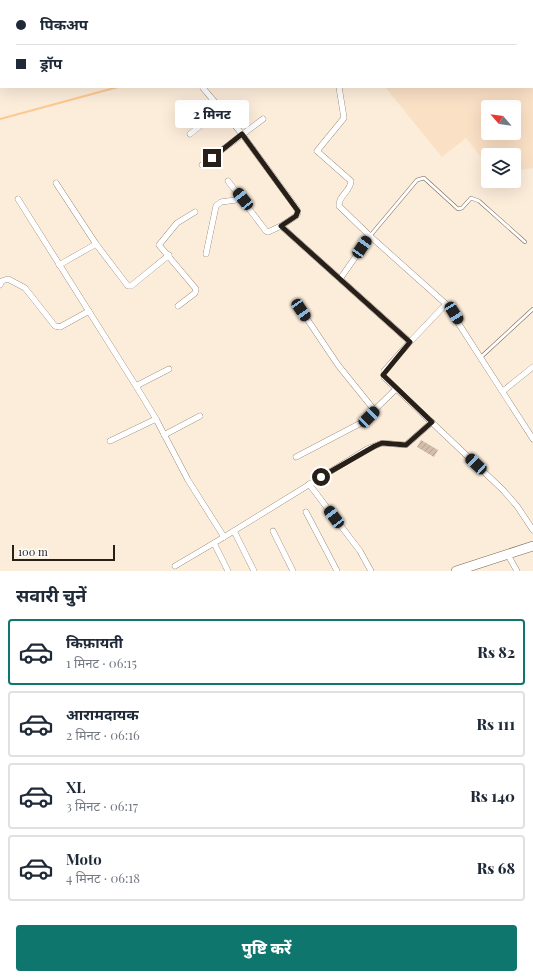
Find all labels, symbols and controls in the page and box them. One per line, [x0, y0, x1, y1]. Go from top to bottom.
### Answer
text: पिकअप [40, 14, 88, 34]
text: ड्रॉप [40, 53, 62, 73]
callout: 2 मिनट [175, 100, 249, 128]
north arrow [481, 100, 521, 140]
map controls [481, 100, 521, 188]
text: 2 मिनट [193, 105, 231, 122]
button: layers [481, 148, 521, 188]
route end [203, 149, 221, 167]
car [231, 186, 255, 212]
car [350, 234, 374, 260]
car [289, 297, 313, 323]
car [443, 300, 465, 326]
car [356, 404, 382, 430]
car [463, 451, 489, 477]
route start [312, 468, 330, 486]
car [322, 504, 346, 530]
scale bar [12, 543, 115, 562]
text: 100 m [18, 544, 48, 559]
text: सवारी चुनें [16, 583, 86, 607]
text: किफ़ायती [66, 632, 123, 652]
icon: car [18, 634, 54, 670]
text: Rs 82 [477, 642, 515, 662]
text: 1 मिनट · 06:15 [66, 654, 137, 671]
text: आरामदायक [66, 704, 139, 724]
icon: car [18, 706, 54, 742]
text: Rs 111 [477, 714, 515, 734]
text: 2 मिनट · 06:16 [66, 726, 140, 743]
text: XL [66, 777, 86, 797]
icon: car [18, 778, 54, 814]
text: Rs 140 [470, 786, 515, 806]
text: 3 मिनट · 06:17 [66, 797, 138, 814]
text: Moto [66, 849, 102, 869]
icon: car [18, 850, 54, 886]
text: Rs 68 [477, 858, 515, 878]
text: 4 मिनट · 06:18 [66, 869, 140, 886]
button: पुष्टि करें [16, 925, 517, 971]

